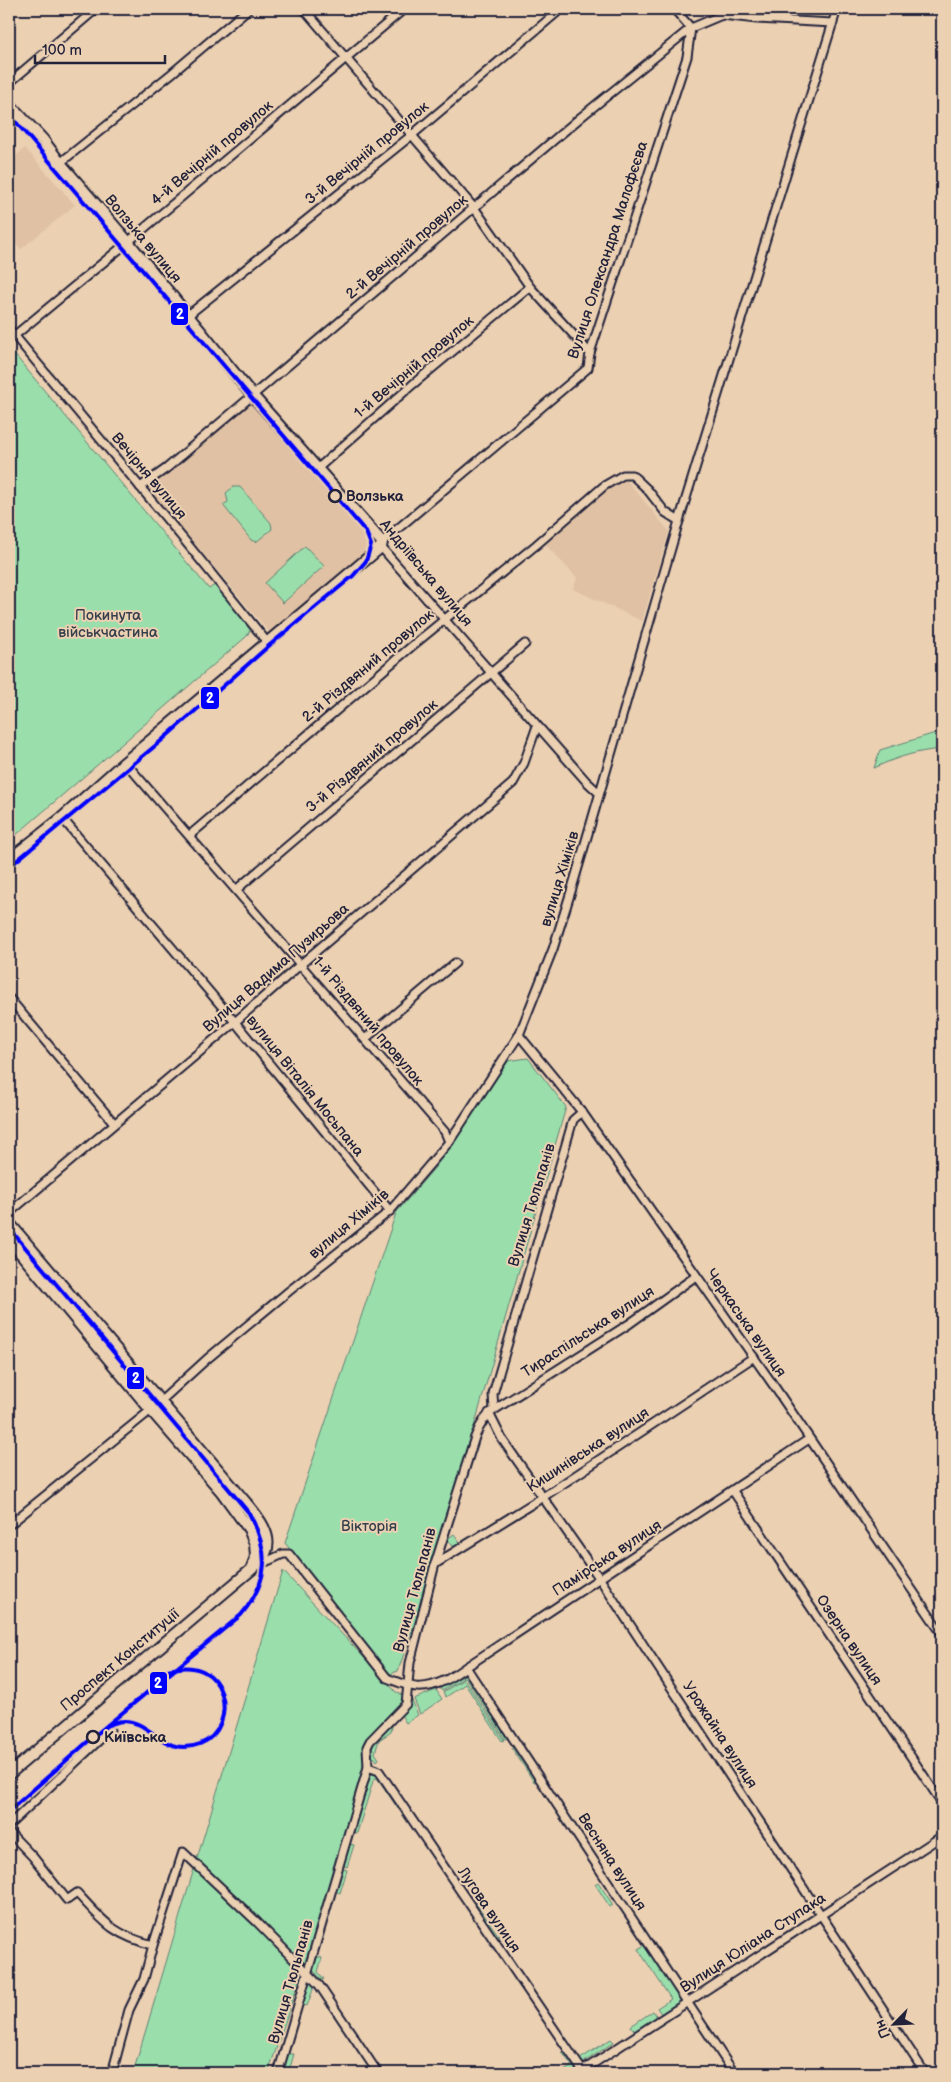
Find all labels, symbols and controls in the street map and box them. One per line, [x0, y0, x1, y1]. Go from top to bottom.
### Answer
scale bar [35, 32, 165, 64]
text: 100 m [42, 41, 82, 60]
street label: 4-й Вечірній провулок [147, 96, 277, 210]
street label: 3-й Вечірній провулок [301, 97, 433, 209]
street label: Вулиця Олександра Малофєєва [564, 139, 652, 361]
street label: 2-й Вечірній провулок [342, 190, 472, 304]
street label: Волзька вулиця [100, 191, 186, 287]
line badge: 2 [170, 302, 189, 326]
text: 2 [176, 306, 185, 323]
street label: 1-й Вечірній провулок [350, 311, 478, 423]
street label: Вечірня вулиця [107, 429, 191, 523]
place label: Волзька [346, 487, 404, 506]
marker: Волзька [328, 489, 342, 503]
street label: Андріївська вулиця [375, 515, 477, 631]
street label: 2-й Різдвяний провулок [298, 605, 438, 727]
park label: Покинута військчастина [58, 606, 158, 642]
line badge: 2 [200, 686, 220, 710]
text: 2 [206, 690, 215, 707]
street label: 3-й Різдвяний провулок [302, 695, 442, 817]
street label: вулиця Хіміків [536, 829, 584, 929]
street label: Вулиця Вадима Пузирьова [199, 899, 353, 1037]
street label: 1-й Різдвяний провулок [308, 952, 428, 1090]
street label: вулиця Віталія Мосьпана [242, 1012, 368, 1161]
street label: Вулиця Тюльпанів [504, 1141, 560, 1269]
street label: вулиця Хіміків [305, 1185, 393, 1263]
street label: Черкаська вулиця [702, 1265, 790, 1381]
street label: Тираспільська вулиця [518, 1282, 658, 1382]
line badge: 2 [126, 1366, 145, 1390]
text: 2 [132, 1370, 141, 1387]
street label: Кишинівська вулиця [523, 1403, 653, 1497]
street label: Памірська вулиця [549, 1516, 665, 1600]
park label: Вікторія [341, 1517, 397, 1536]
street label: Вулиця Тюльпанів [389, 1526, 441, 1654]
street label: Озерна вулиця [812, 1591, 886, 1689]
street label: Проспект Конституції [57, 1604, 184, 1715]
line badge: 2 [149, 1671, 168, 1695]
text: 2 [154, 1675, 163, 1692]
street label: Урожайна вулиця [678, 1678, 762, 1792]
place label: Київська [104, 1728, 167, 1747]
marker: Київська [86, 1730, 100, 1744]
street label: Весняна вулиця [573, 1810, 651, 1914]
street label: Лугова вулиця [453, 1863, 525, 1956]
street label: Вулиця Юліана Ступака [677, 1889, 830, 1997]
street label: Вулиця Тюльпанів [264, 1918, 318, 2046]
north arrow [868, 2000, 918, 2050]
text: Пн [871, 2017, 894, 2041]

